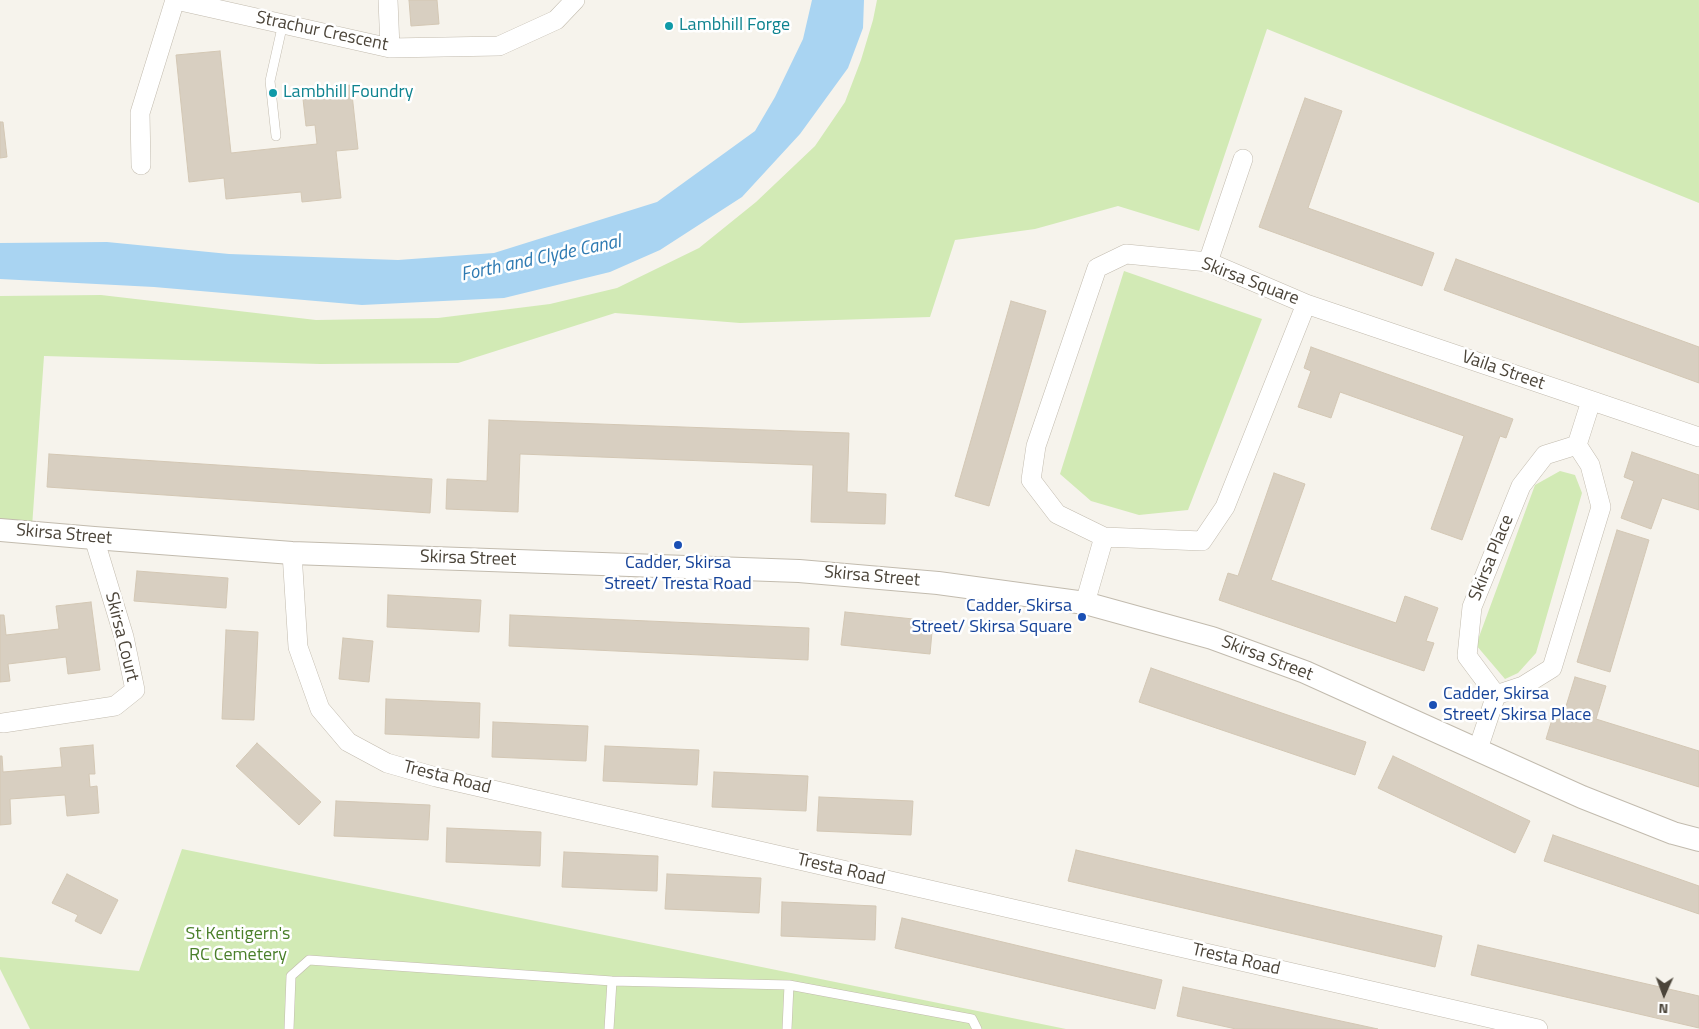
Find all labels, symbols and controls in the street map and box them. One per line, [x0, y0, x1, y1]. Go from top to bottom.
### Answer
street label: Strachur Crescent [254, 7, 390, 57]
place label: Lambhill Forge [679, 15, 790, 37]
marker: Lambhill Forge [663, 20, 675, 32]
place label: Lambhill Foundry [283, 82, 413, 104]
marker: Lambhill Foundry [267, 87, 279, 99]
water label: Forth and Clyde Canal [459, 231, 623, 287]
street label: Skirsa Square [1198, 253, 1302, 311]
street label: Vaila Street [1459, 347, 1547, 395]
street label: Skirsa Place [1465, 512, 1519, 604]
street label: Skirsa Street [15, 520, 113, 550]
marker: Cadder, Skirsa Street/ Tresta Road [672, 539, 684, 551]
street label: Skirsa Street [420, 547, 516, 571]
place label: Cadder, Skirsa Street/ Tresta Road [604, 553, 752, 596]
street label: Skirsa Street [823, 562, 921, 592]
street label: Skirsa Court [99, 590, 143, 684]
place label: Cadder, Skirsa Street/ Skirsa Square [911, 596, 1072, 638]
marker: Cadder, Skirsa Street/ Skirsa Square [1076, 611, 1088, 623]
street label: Skirsa Street [1218, 632, 1316, 686]
place label: Cadder, Skirsa Street/ Skirsa Place [1443, 684, 1591, 726]
marker: Cadder, Skirsa Street/ Skirsa Place [1427, 699, 1439, 711]
street label: Tresta Road [401, 757, 493, 799]
street label: Tresta Road [795, 849, 887, 891]
park label: St Kentigern's RC Cemetery [186, 924, 290, 966]
street label: Tresta Road [1190, 939, 1282, 981]
north arrow [1639, 969, 1689, 1019]
text: N [1658, 999, 1669, 1020]

